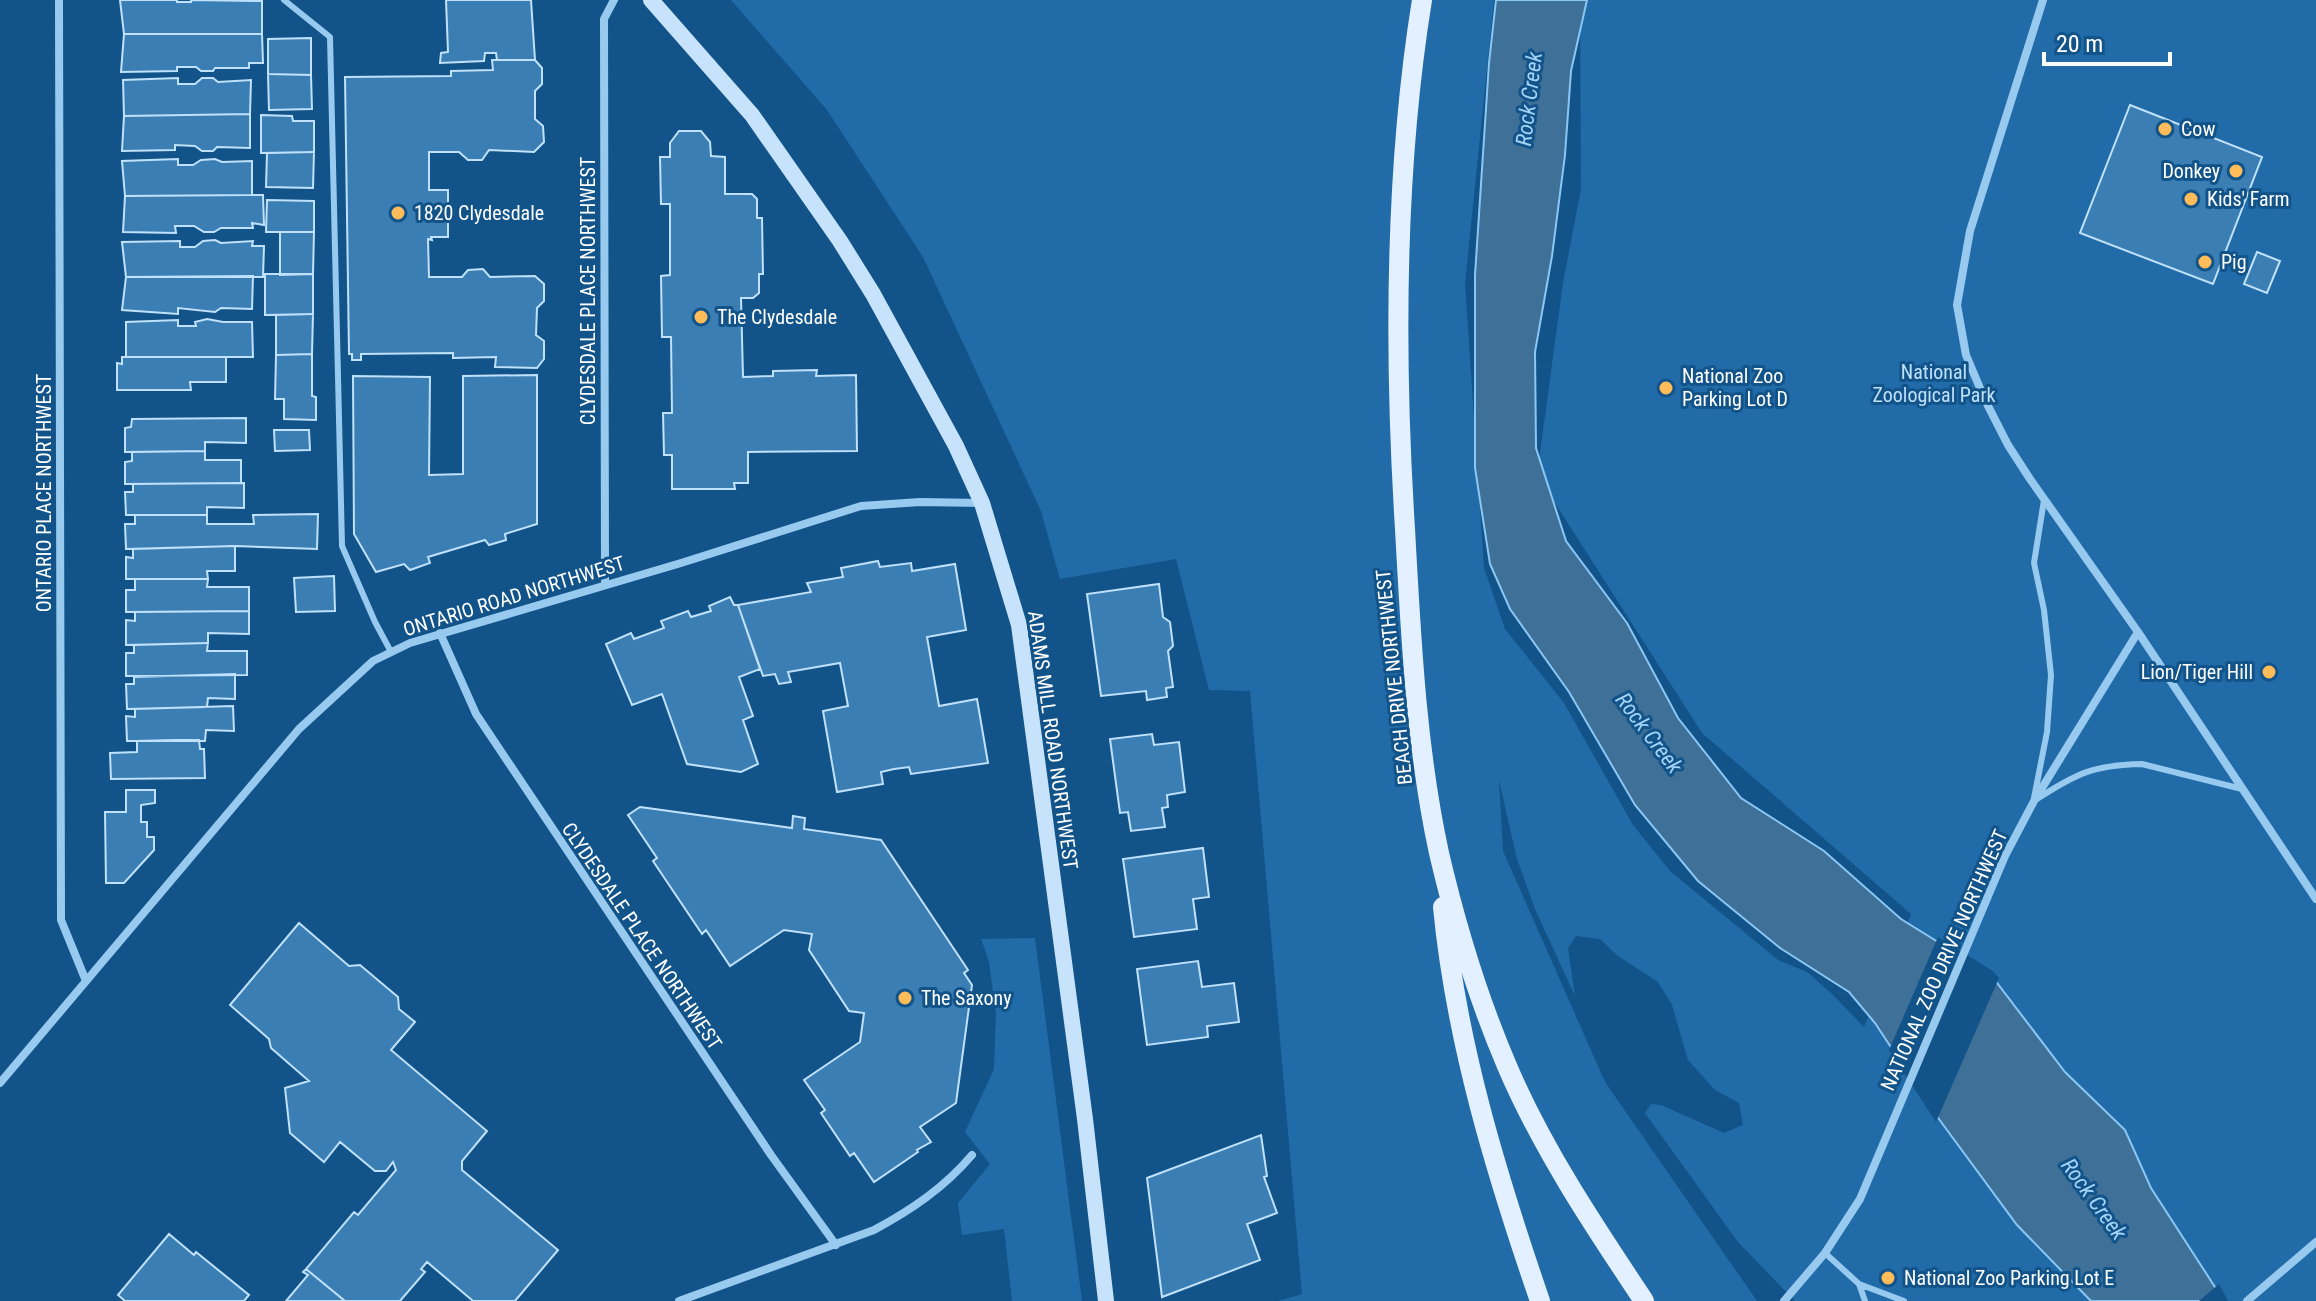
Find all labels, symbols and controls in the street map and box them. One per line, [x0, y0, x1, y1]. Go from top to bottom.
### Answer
scale bar [2044, 16, 2170, 66]
text: 20 m [2056, 30, 2103, 58]
water label: Rock Creek [1511, 50, 1547, 147]
place label: Cow [2181, 117, 2215, 141]
marker: Cow [2156, 120, 2174, 138]
street label: CLYDESDALE PLACE NORTHWEST [576, 157, 600, 425]
place label: Donkey [2162, 159, 2220, 183]
marker: Donkey [2227, 162, 2245, 180]
place label: Kids' Farm [2207, 187, 2290, 211]
marker: Kids' Farm [2182, 190, 2200, 208]
place label: 1820 Clydesdale [414, 201, 544, 225]
marker: 1820 Clydesdale [389, 204, 407, 222]
place label: Pig [2221, 250, 2247, 274]
marker: Pig [2196, 253, 2214, 271]
place label: The Clydesdale [717, 305, 837, 329]
marker: The Clydesdale [692, 308, 710, 326]
park label: National Zoological Park [1872, 360, 1996, 407]
place label: National Zoo Parking Lot D [1682, 364, 1788, 411]
street label: ONTARIO PLACE NORTHWEST [32, 374, 56, 612]
marker: National Zoo Parking Lot D [1657, 379, 1675, 397]
street label: ONTARIO ROAD NORTHWEST [400, 551, 628, 641]
street label: BEACH DRIVE NORTHWEST [1371, 568, 1417, 786]
street label: ADAMS MILL ROAD NORTHWEST [1023, 609, 1083, 871]
place label: Lion/Tiger Hill [2141, 660, 2253, 684]
marker: Lion/Tiger Hill [2260, 663, 2278, 681]
water label: Rock Creek [1611, 688, 1688, 779]
street label: CLYDESDALE PLACE NORTHWEST [557, 818, 727, 1054]
street label: NATIONAL ZOO DRIVE NORTHWEST [1875, 826, 2013, 1094]
place label: The Saxony [921, 986, 1012, 1010]
marker: The Saxony [896, 989, 914, 1007]
water label: Rock Creek [2056, 1153, 2132, 1245]
place label: National Zoo Parking Lot E [1904, 1266, 2114, 1290]
marker: National Zoo Parking Lot E [1879, 1269, 1897, 1287]

